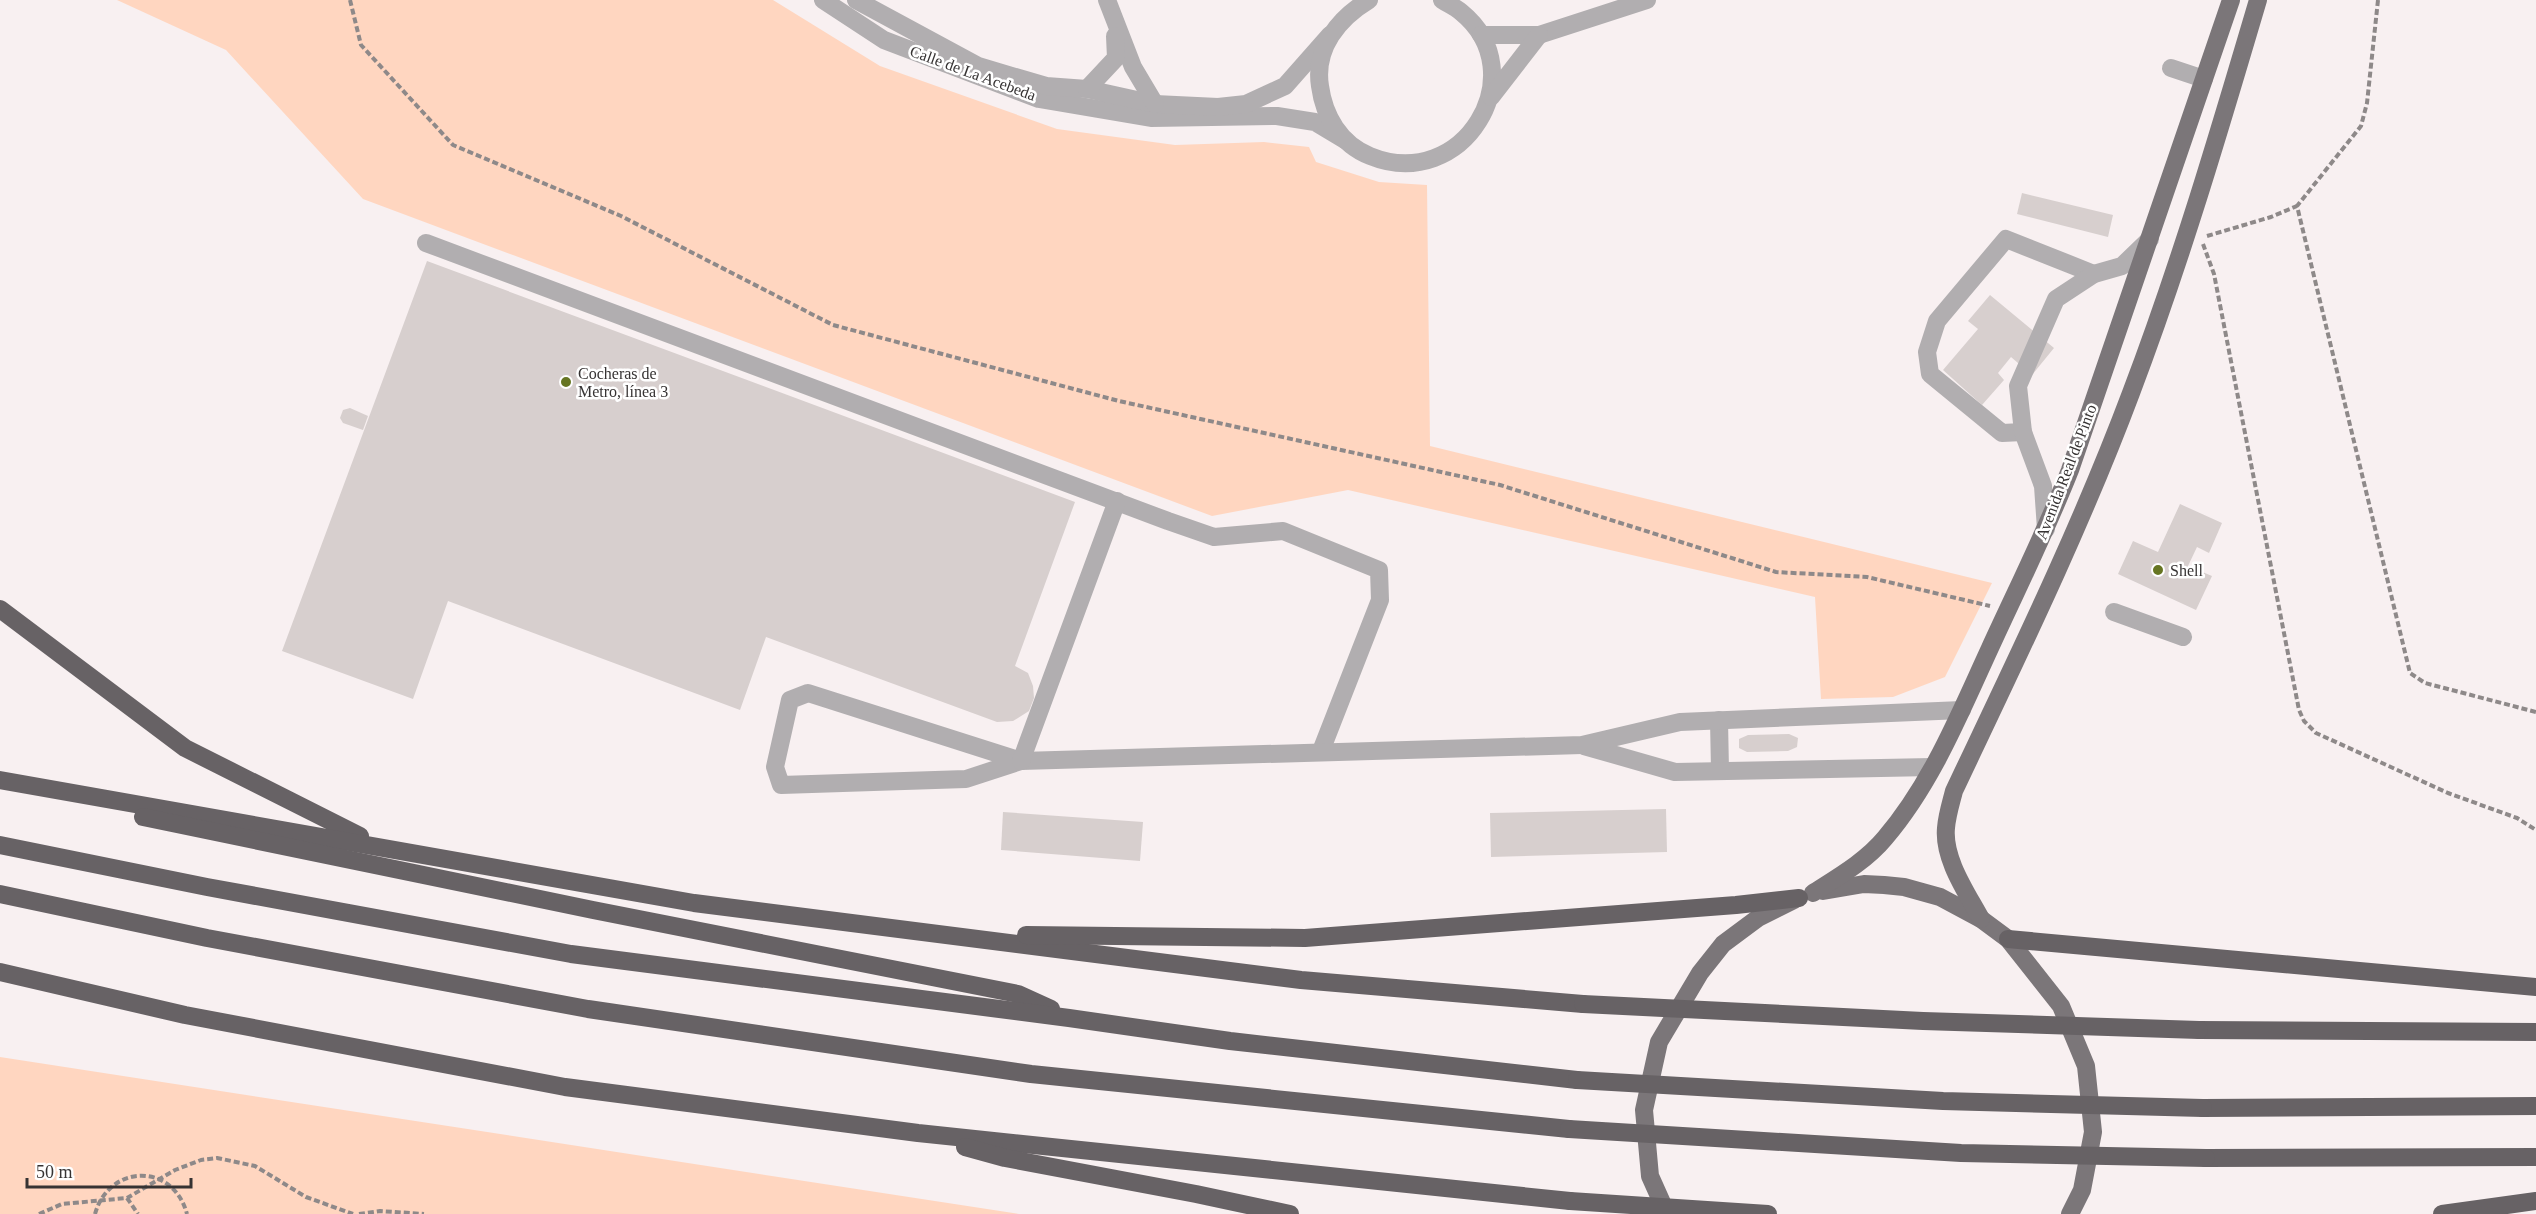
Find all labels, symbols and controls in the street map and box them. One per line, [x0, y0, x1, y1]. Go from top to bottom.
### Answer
street label: Calle de La Acebeda [908, 42, 1038, 104]
place label: Cocheras de Metro, línea 3 [578, 365, 668, 400]
marker: Cocheras de Metro, línea 3 [559, 375, 573, 389]
street label: Avenida Real de Pinto [2032, 402, 2100, 542]
place label: Shell [2170, 562, 2203, 579]
marker: Shell [2151, 563, 2165, 577]
scale bar [27, 1151, 190, 1189]
text: 50 m [36, 1162, 73, 1182]

